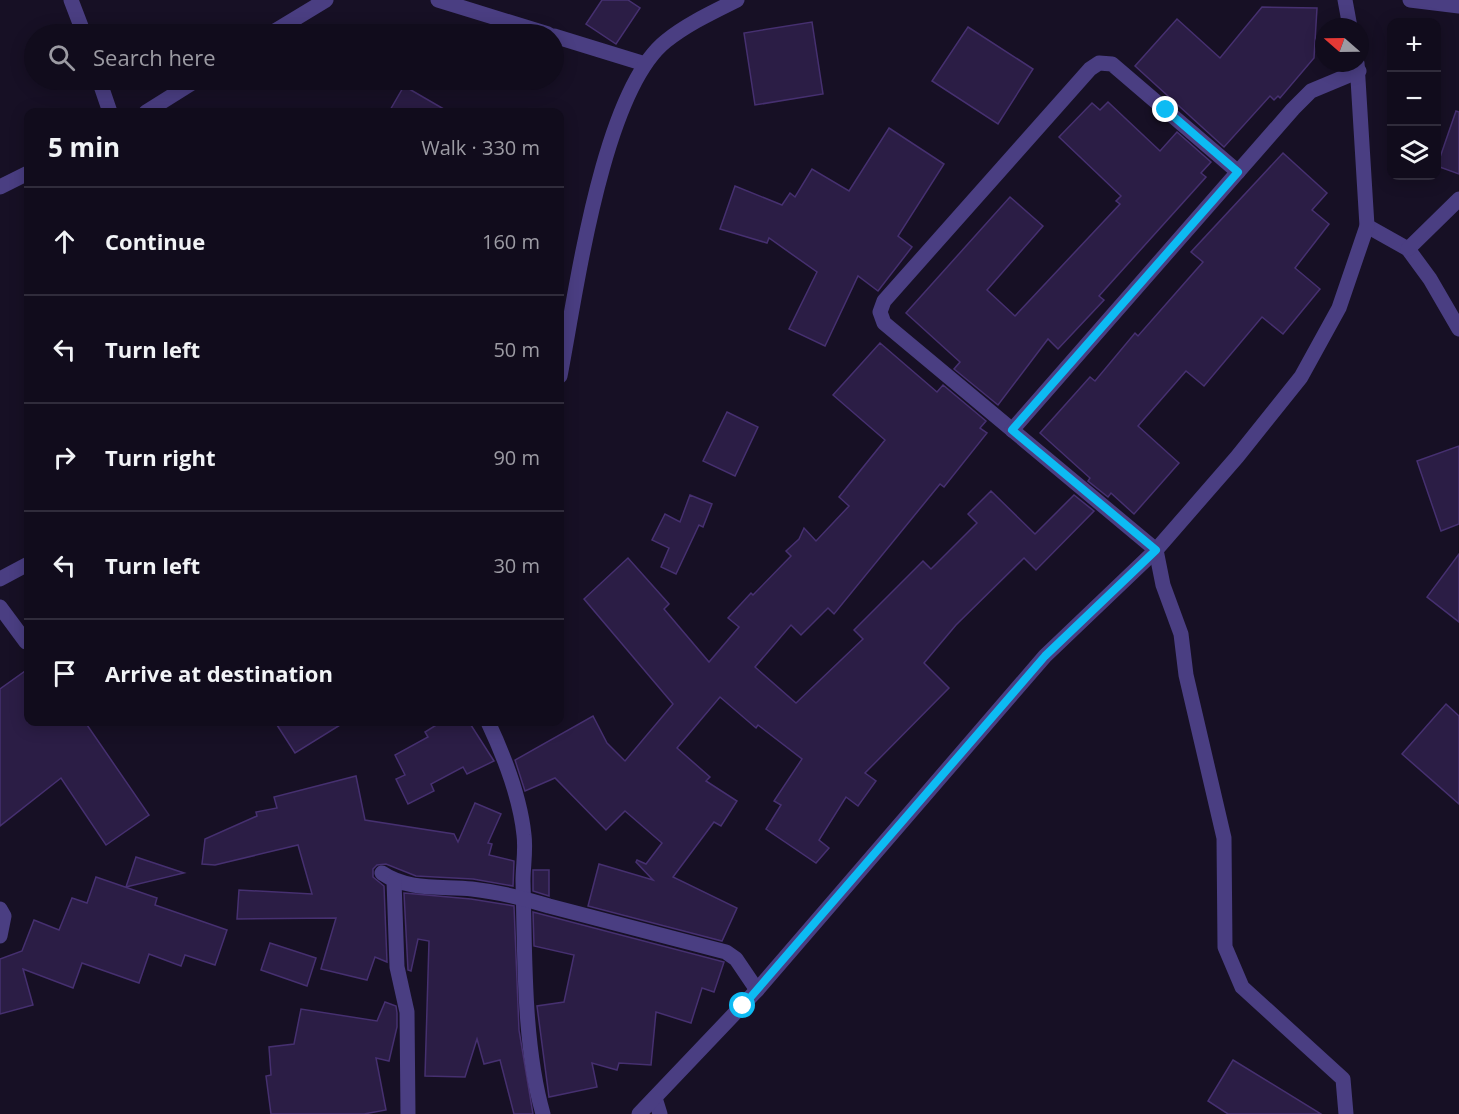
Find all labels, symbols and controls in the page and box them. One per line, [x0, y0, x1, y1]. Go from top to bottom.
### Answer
north arrow [1315, 18, 1369, 72]
map controls [1387, 18, 1441, 180]
button: + [1387, 18, 1441, 72]
search box [24, 24, 564, 90]
icon: search [45, 41, 78, 74]
text: Search here [93, 42, 216, 72]
button: − [1387, 72, 1441, 126]
route end [1152, 96, 1178, 122]
button: layers [1387, 126, 1441, 180]
text: 5 min [48, 129, 120, 165]
text: Walk · 330 m [421, 134, 540, 161]
icon: ahead [48, 225, 81, 258]
text: Continue [105, 226, 205, 256]
text: 160 m [482, 228, 540, 255]
icon: left [48, 333, 81, 366]
text: Turn left [105, 334, 200, 364]
text: 50 m [493, 336, 540, 363]
icon: right [48, 441, 81, 474]
text: Turn right [105, 442, 216, 472]
text: 90 m [493, 444, 540, 471]
icon: left [48, 549, 81, 582]
text: Turn left [105, 550, 200, 580]
text: 30 m [493, 552, 540, 579]
icon: arrive [48, 657, 81, 690]
text: Arrive at destination [105, 658, 333, 688]
route start [729, 992, 755, 1018]

